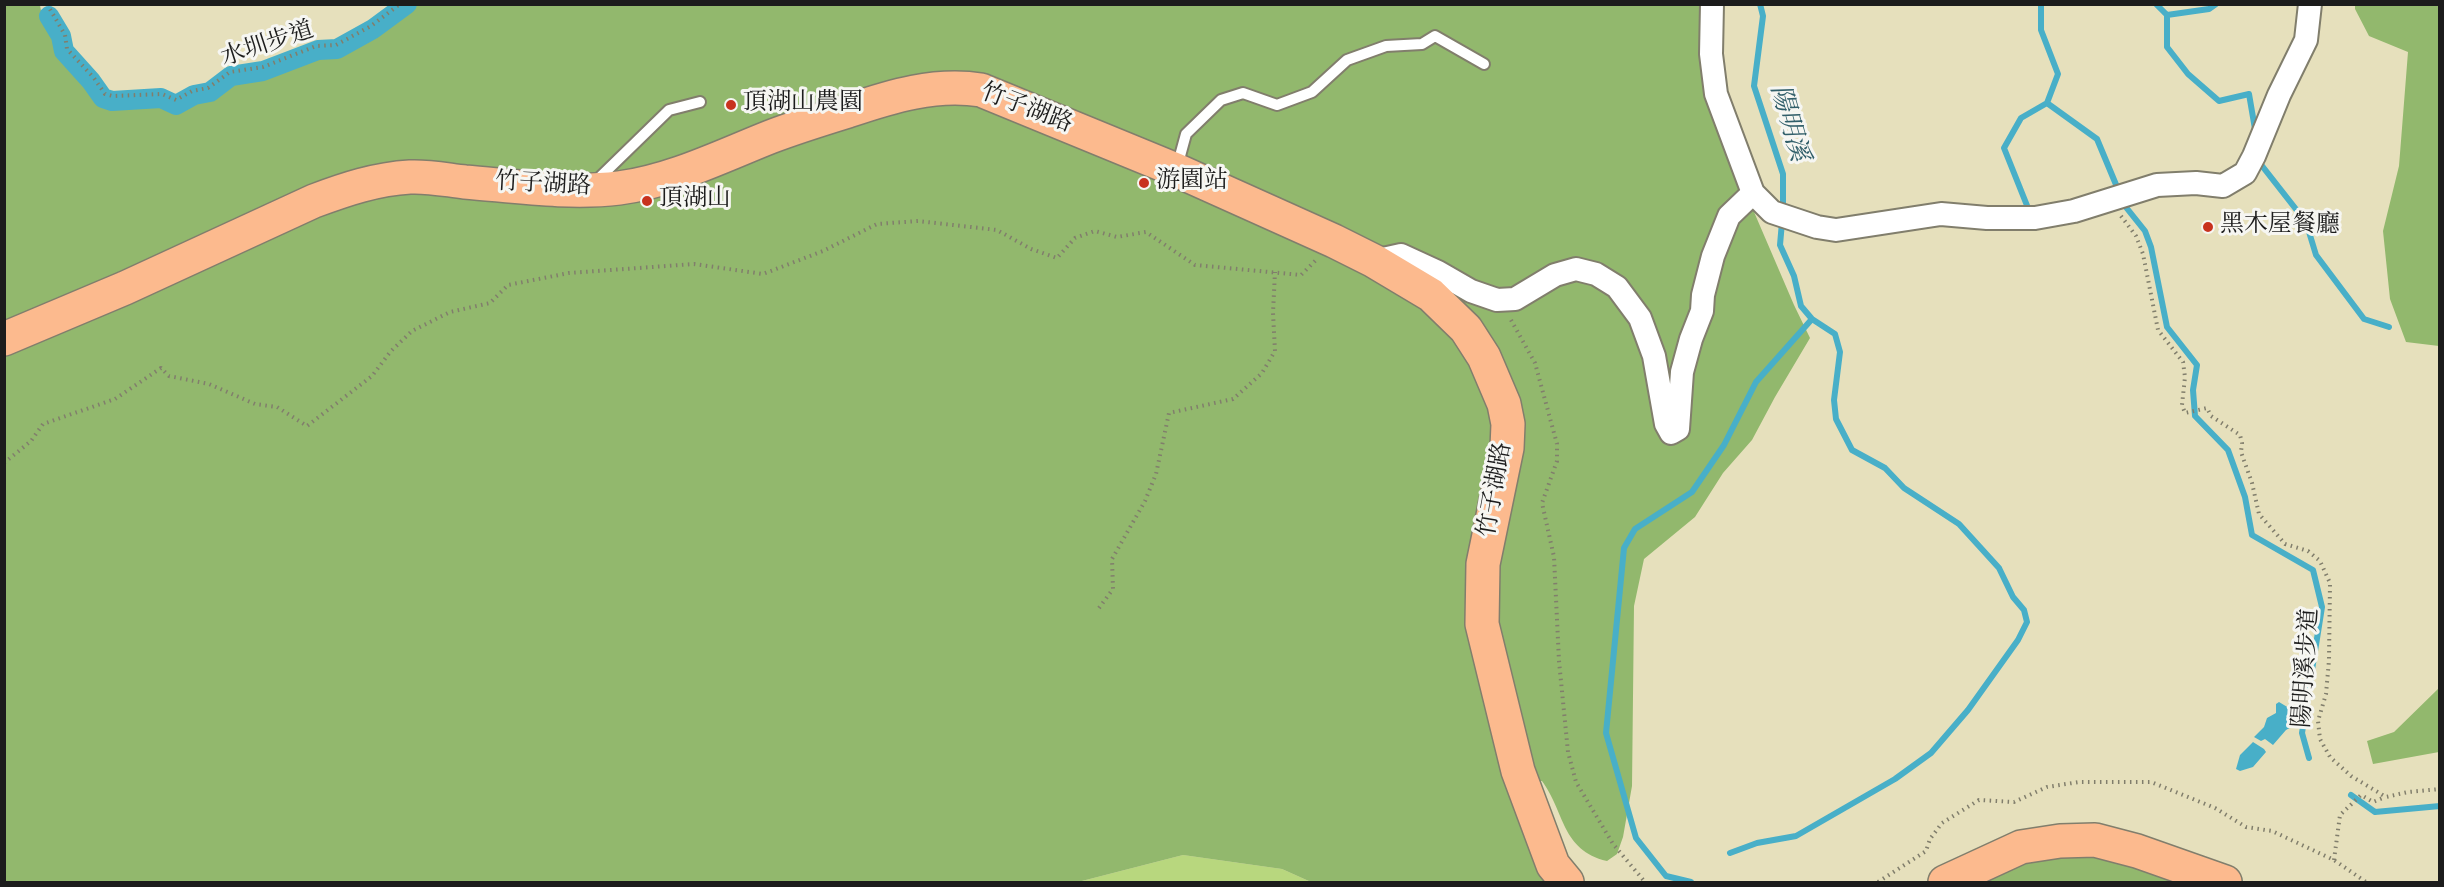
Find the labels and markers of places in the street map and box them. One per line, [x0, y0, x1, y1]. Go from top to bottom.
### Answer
place label: 頂湖山農園 [743, 91, 863, 119]
marker: 頂湖山農園 [724, 98, 738, 112]
place label: 游園站 [1156, 169, 1228, 197]
marker: 游園站 [1137, 176, 1151, 190]
place label: 頂湖山 [659, 187, 731, 215]
marker: 頂湖山 [640, 194, 654, 208]
place label: 黑木屋餐廳 [2220, 213, 2340, 241]
marker: 黑木屋餐廳 [2201, 220, 2215, 234]

